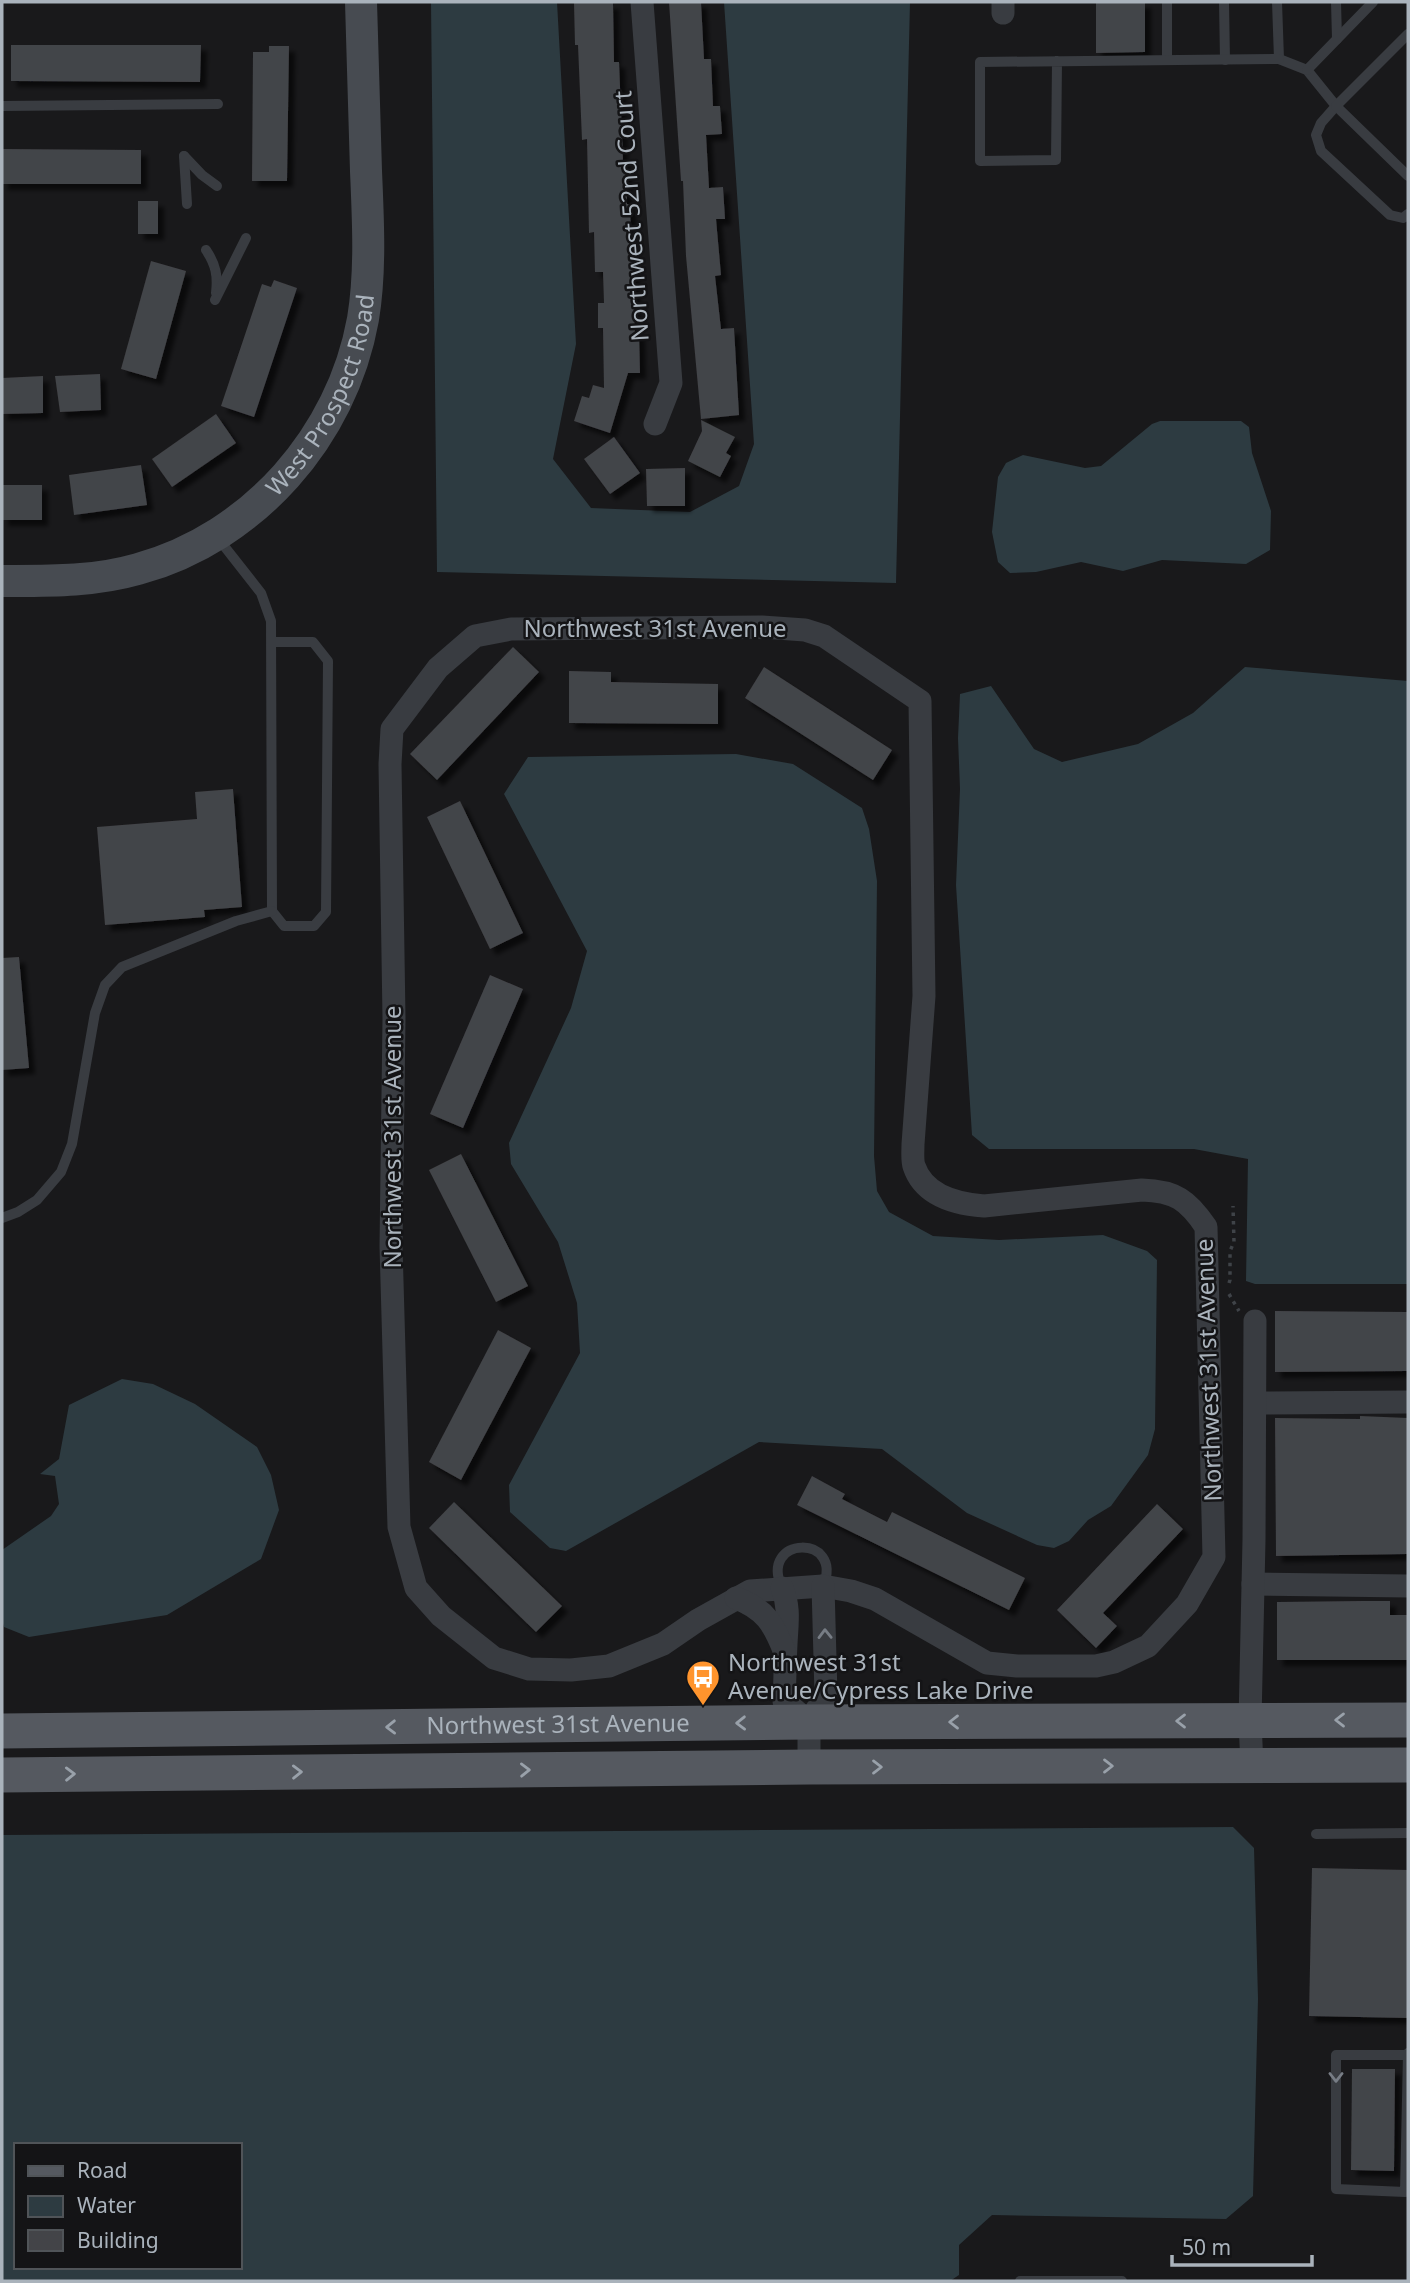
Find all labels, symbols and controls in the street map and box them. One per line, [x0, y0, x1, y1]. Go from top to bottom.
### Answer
street label: Northwest 52nd Court [605, 89, 656, 343]
street label: West Prospect Road [258, 292, 381, 503]
street label: Northwest 31st Avenue [523, 611, 787, 644]
street label: Northwest 31st Avenue [375, 1005, 408, 1269]
street label: Northwest 31st Avenue [1186, 1238, 1229, 1502]
one-way arrow [817, 1629, 832, 1640]
place label: Northwest 31st Avenue/Cypress Lake Drive [728, 1645, 1034, 1706]
bus stop icon: Northwest 31st Avenue/Cypress Lake Drive [684, 1658, 722, 1707]
street label: Northwest 31st Avenue [426, 1705, 690, 1741]
one-way arrow [1334, 1712, 1345, 1728]
one-way arrow [1176, 1713, 1186, 1729]
one-way arrow [948, 1714, 959, 1730]
one-way arrow [735, 1715, 746, 1731]
one-way arrow [385, 1719, 396, 1735]
one-way arrow [1103, 1758, 1114, 1774]
one-way arrow [873, 1759, 883, 1775]
one-way arrow [520, 1762, 531, 1778]
one-way arrow [293, 1764, 303, 1780]
one-way arrow [65, 1766, 76, 1782]
one-way arrow [1328, 2072, 1344, 2082]
legend [14, 2143, 242, 2269]
text: Road [77, 2156, 127, 2184]
text: Water [77, 2191, 136, 2219]
scale bar [1172, 2224, 1312, 2268]
text: Building [77, 2226, 159, 2254]
text: 50 m [1182, 2233, 1231, 2261]

